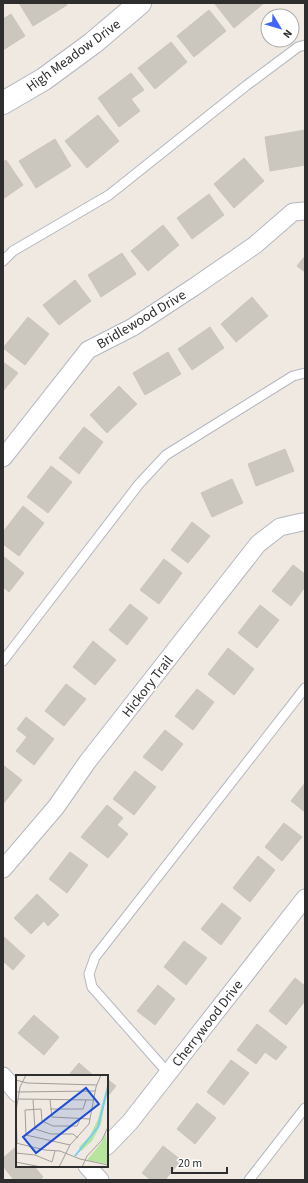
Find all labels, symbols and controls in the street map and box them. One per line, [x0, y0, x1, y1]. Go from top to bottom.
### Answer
north arrow [260, 8, 300, 48]
street label: High Meadow Drive [22, 15, 125, 97]
text: N [279, 26, 296, 41]
street label: Bridlewood Drive [93, 285, 190, 354]
street label: Hickory Trail [117, 651, 178, 722]
street label: Cherrywood Drive [168, 976, 248, 1071]
inset map [16, 1075, 108, 1167]
scale bar [172, 1149, 227, 1175]
text: 20 m [178, 1155, 202, 1172]

